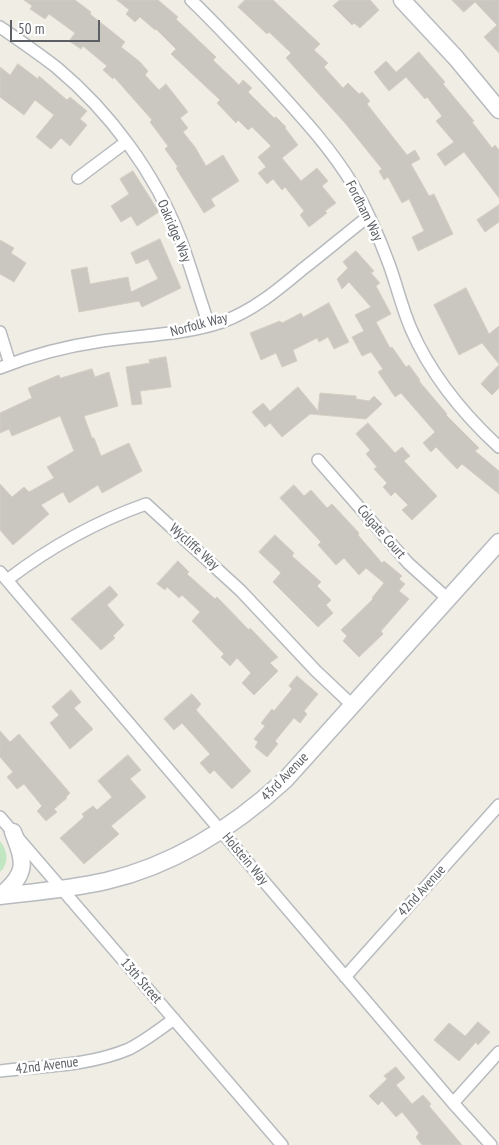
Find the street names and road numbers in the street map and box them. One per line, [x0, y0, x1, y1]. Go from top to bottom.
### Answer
street label: Fordham Way [342, 178, 386, 244]
street label: Oakridge Way [153, 197, 195, 265]
street label: Norfolk Way [169, 309, 229, 341]
street label: Colgate Court [353, 502, 409, 562]
street label: Wycliffe Way [166, 520, 222, 574]
street label: 43rd Avenue [258, 749, 312, 805]
street label: Holstein Way [218, 829, 272, 889]
street label: 42nd Avenue [395, 862, 449, 920]
street label: 13th Street [117, 955, 165, 1007]
street label: 42nd Avenue [15, 1054, 79, 1078]

